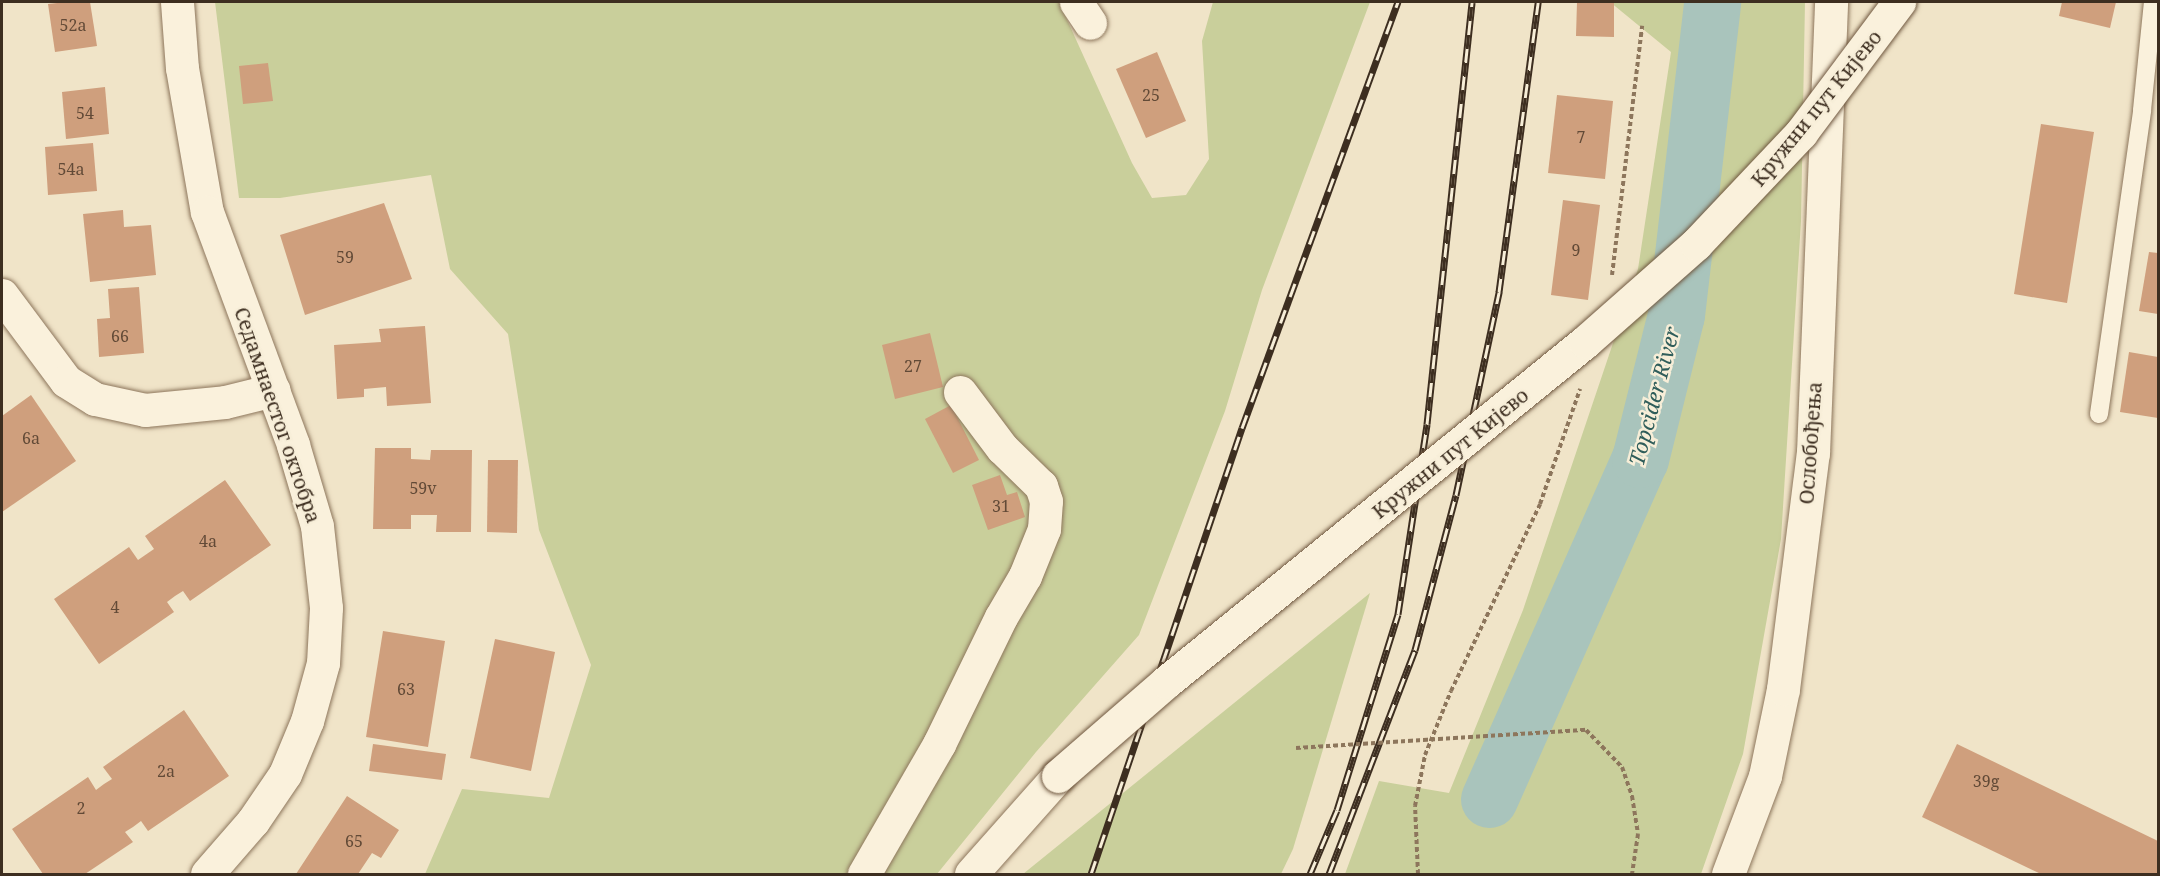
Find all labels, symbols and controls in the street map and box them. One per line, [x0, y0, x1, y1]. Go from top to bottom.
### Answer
house number: 52a [60, 15, 86, 35]
street label: Кружни пут Кијево [1746, 25, 1886, 191]
house number: 25 [1142, 85, 1160, 105]
house number: 54 [76, 103, 94, 123]
house number: 7 [1577, 127, 1585, 147]
house number: 54a [58, 159, 84, 179]
house number: 9 [1572, 240, 1580, 260]
house number: 59 [336, 247, 354, 267]
street label: Седамнаестог октобра [230, 304, 326, 526]
water label: Topcider River [1623, 324, 1685, 468]
house number: 66 [111, 326, 129, 346]
house number: 27 [904, 356, 922, 376]
street label: Ослобођења [1794, 381, 1826, 505]
street label: Кружни пут Кијево [1367, 383, 1533, 523]
house number: 6a [22, 428, 40, 448]
house number: 59v [409, 478, 437, 498]
house number: 31 [992, 496, 1010, 516]
house number: 4a [199, 531, 217, 551]
house number: 4 [111, 597, 119, 617]
house number: 63 [397, 679, 415, 699]
house number: 2a [157, 761, 175, 781]
house number: 39g [1973, 771, 1999, 791]
house number: 2 [77, 798, 85, 818]
house number: 65 [345, 831, 363, 851]

